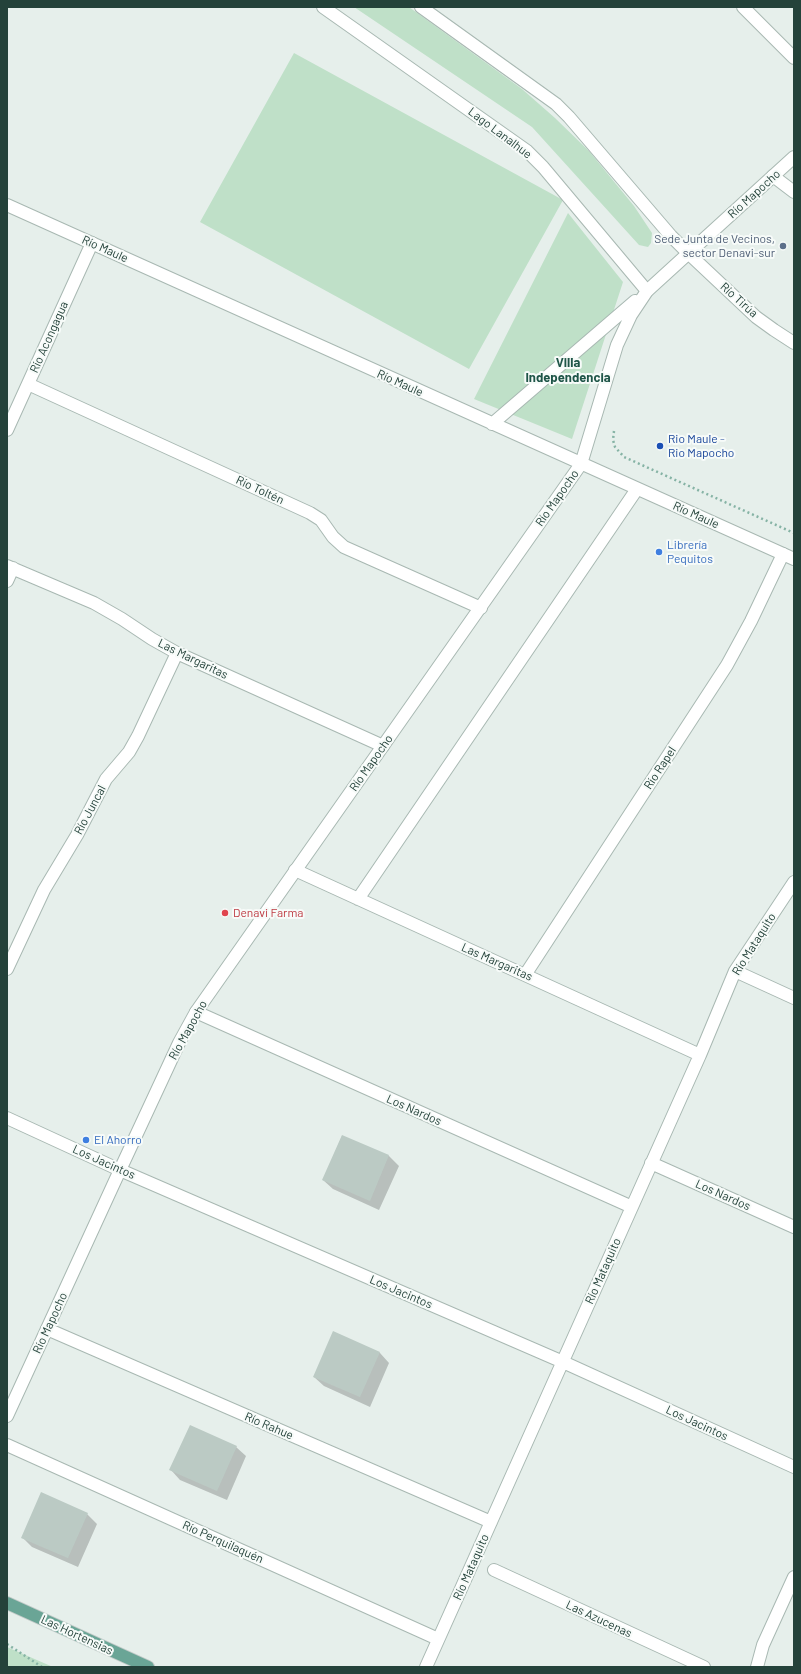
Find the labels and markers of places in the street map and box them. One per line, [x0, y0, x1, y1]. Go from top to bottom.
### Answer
place label: Sede Junta de Vecinos, sector Denavi-sur [654, 232, 775, 260]
marker: Sede Junta de Vecinos, sector Denavi-sur [778, 241, 788, 251]
place label: Rio Maule - Rio Mapocho [668, 432, 734, 460]
marker: Rio Maule - Rio Mapocho [655, 441, 665, 451]
place label: Librería Pequitos [667, 538, 713, 566]
marker: Librería Pequitos [654, 547, 664, 557]
place label: Denavi Farma [233, 906, 303, 920]
marker: Denavi Farma [220, 908, 230, 918]
place label: El Ahorro [94, 1133, 142, 1147]
marker: El Ahorro [81, 1135, 91, 1145]

